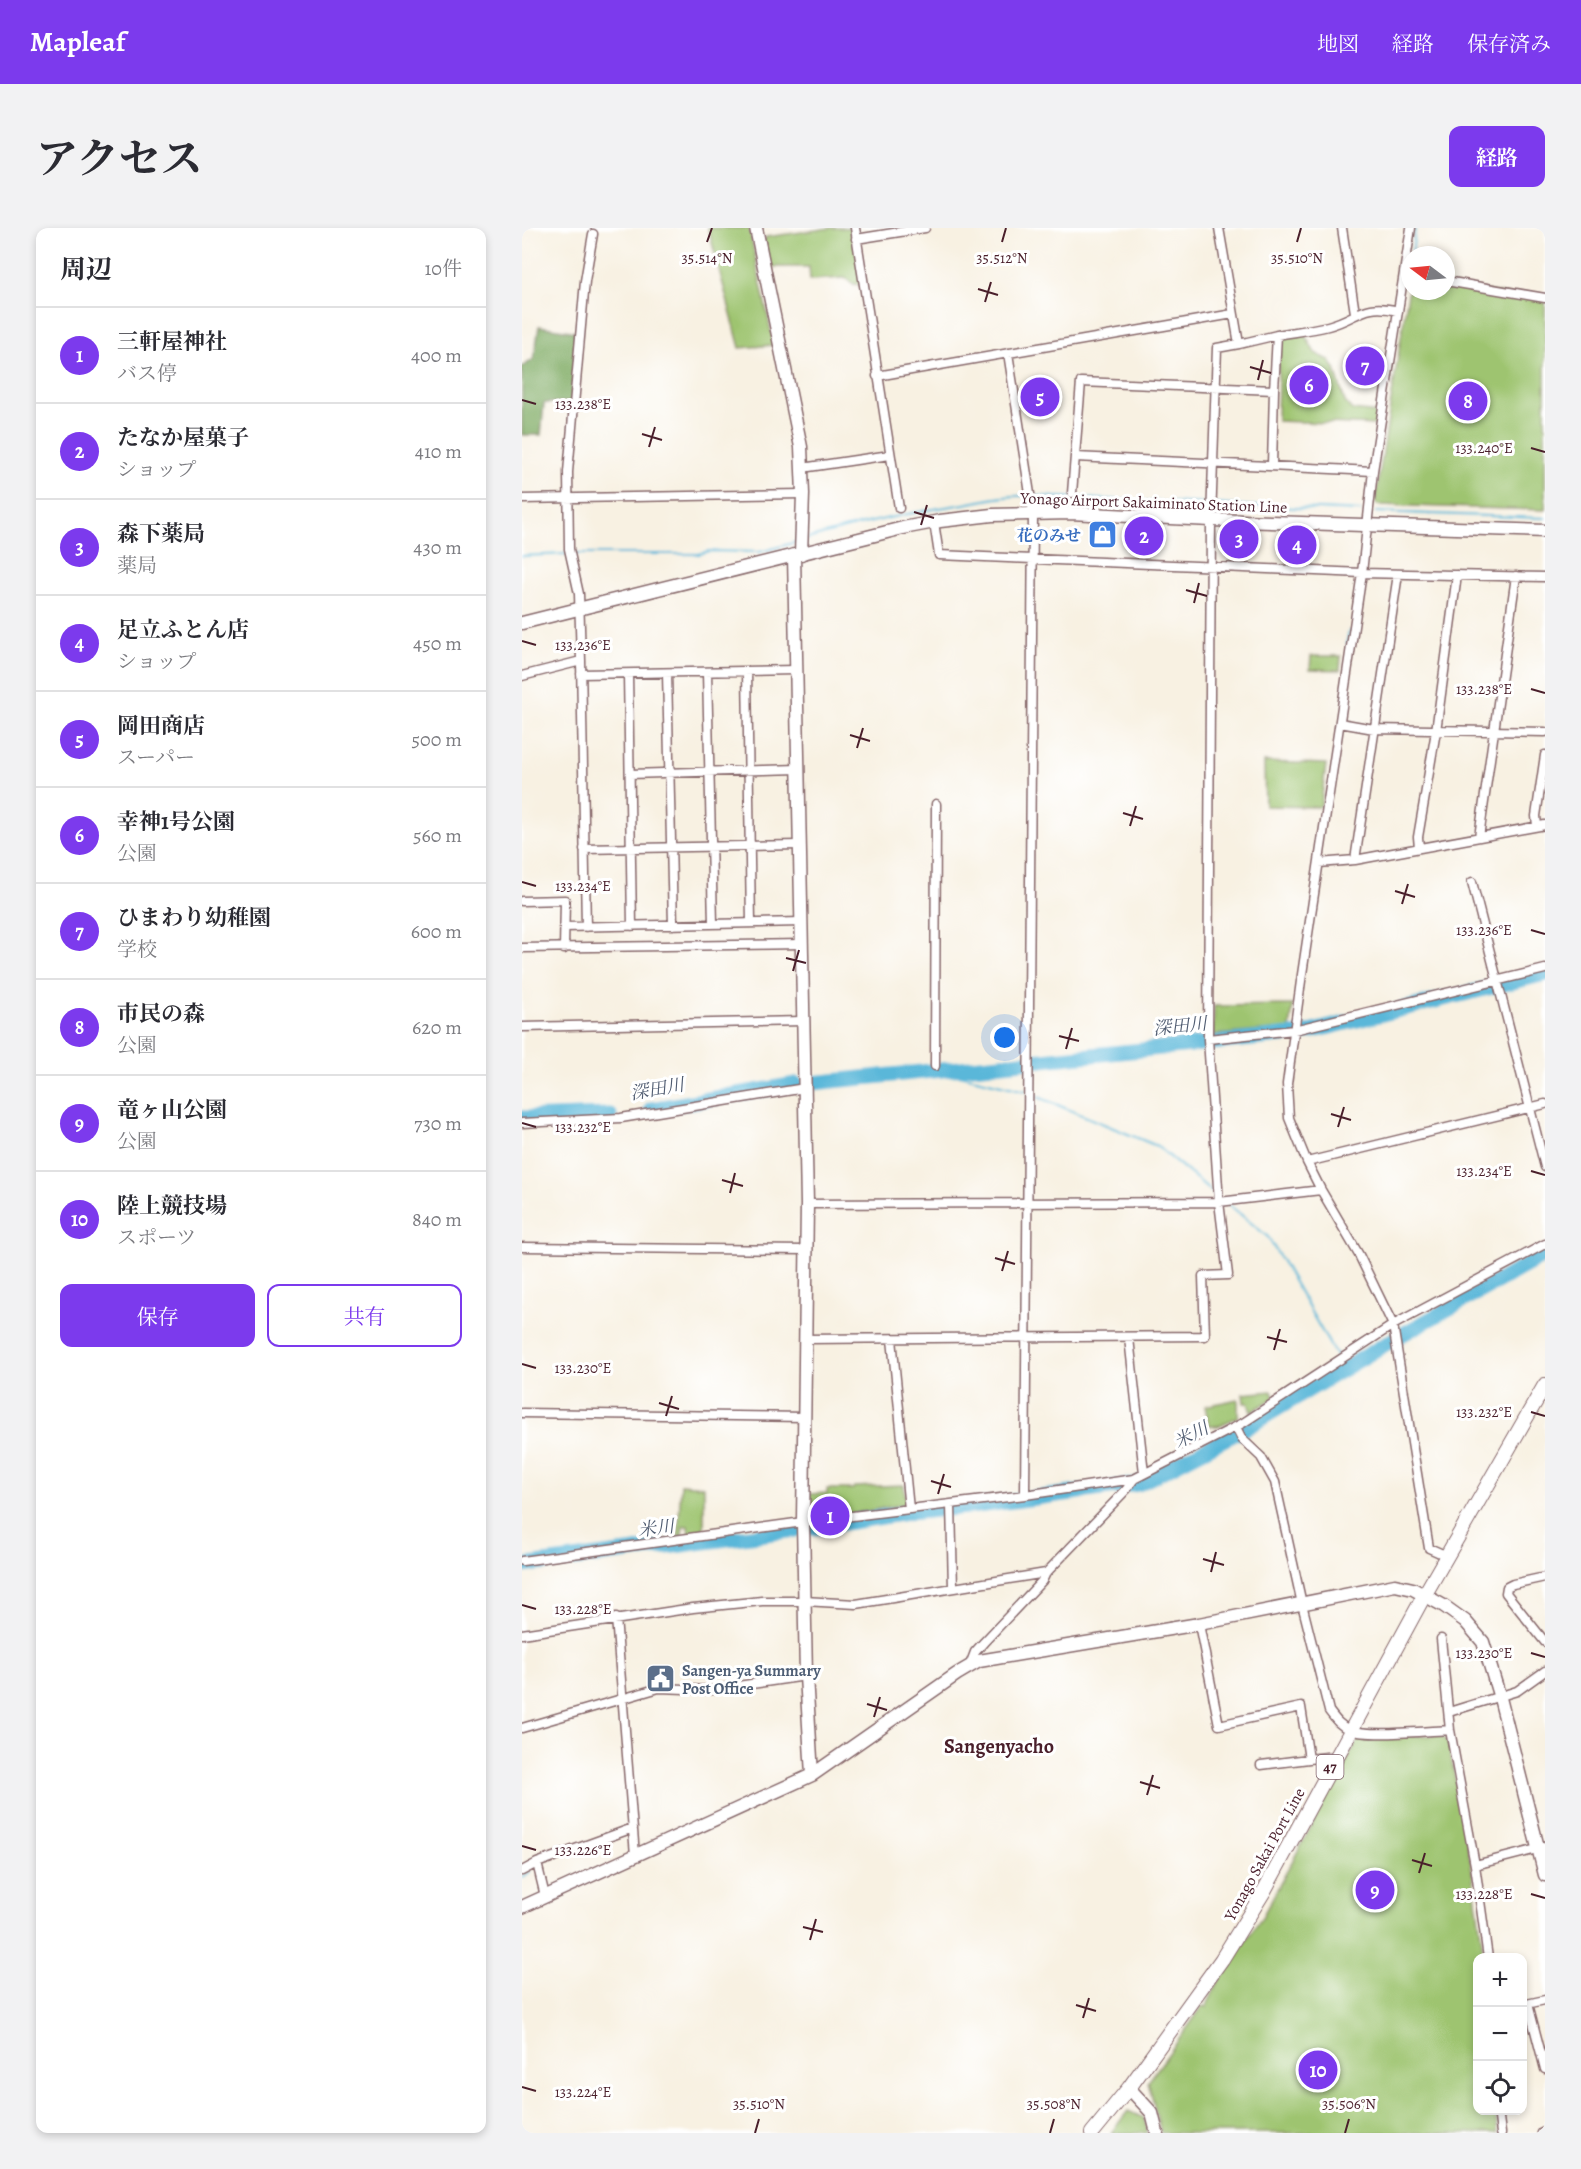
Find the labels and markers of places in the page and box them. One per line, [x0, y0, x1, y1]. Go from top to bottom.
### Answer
pin: 7 [1346, 344, 1384, 388]
pin: 6 [1290, 362, 1328, 408]
pin: 5 [1020, 374, 1060, 420]
pin: 8 [1448, 378, 1488, 423]
pin: 2 [1124, 514, 1164, 558]
pin: 3 [1220, 516, 1258, 562]
shop icon: 花のみせ [1086, 519, 1118, 551]
pin: 4 [1278, 522, 1316, 568]
place label: 花のみせ [1017, 525, 1081, 547]
pin: 1 [810, 1494, 850, 1538]
place label: Sangen-ya Summary Post Office [682, 1660, 821, 1700]
public building icon: Sangen-ya Summary Post Office [645, 1663, 677, 1695]
pin: 9 [1356, 1868, 1394, 1912]
pin: 10 [1298, 2048, 1338, 2092]

